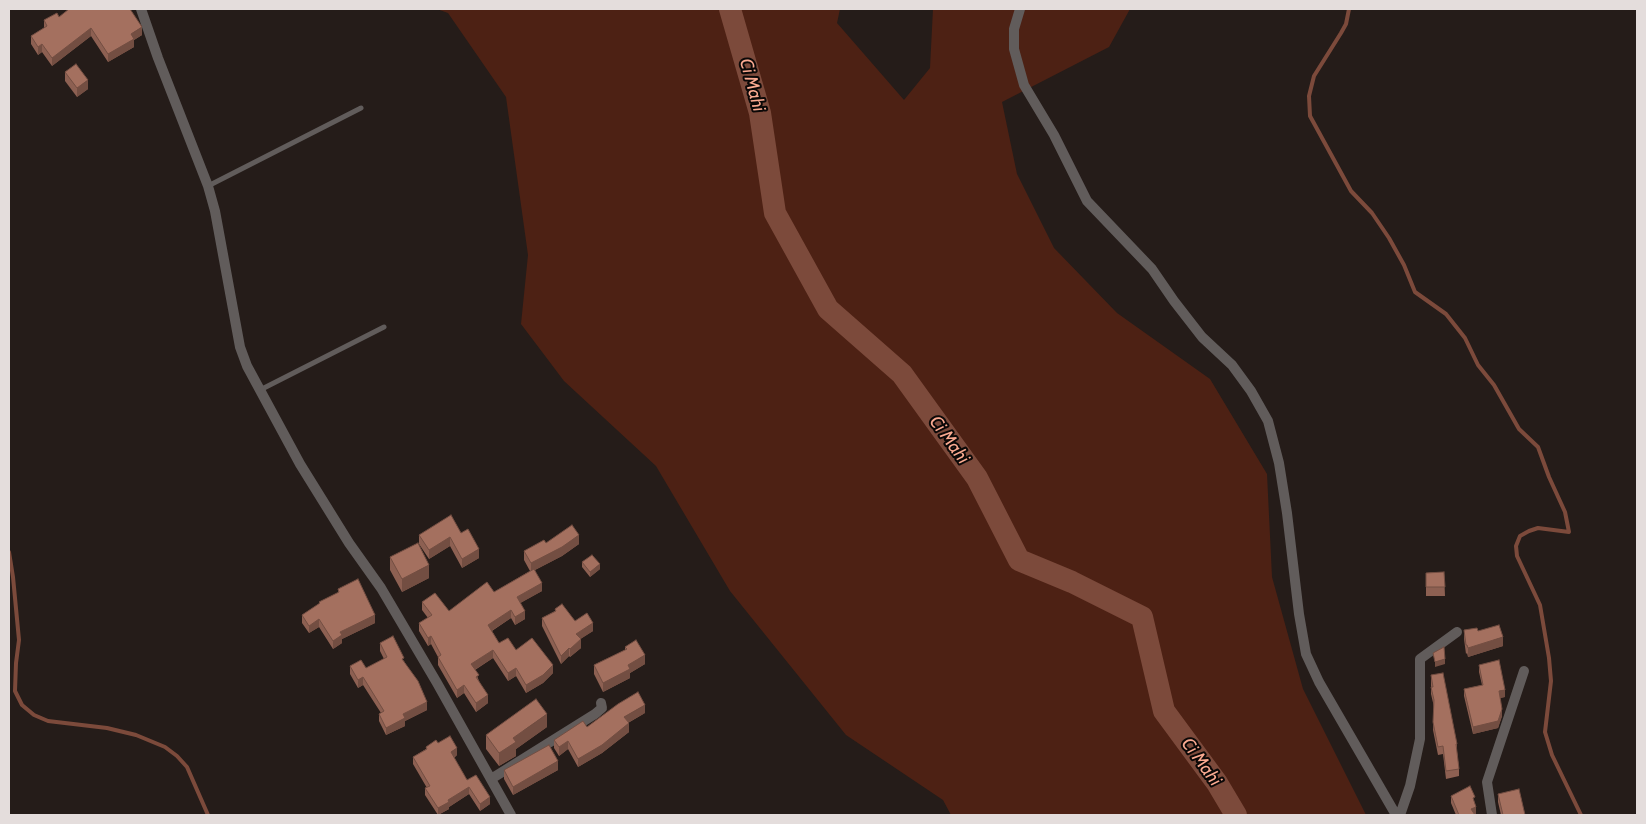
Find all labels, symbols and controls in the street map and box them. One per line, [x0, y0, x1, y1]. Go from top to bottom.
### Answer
water label: Ci Mahi [735, 56, 769, 114]
water label: Ci Mahi [924, 412, 974, 468]
water label: Ci Mahi [1176, 734, 1226, 790]

